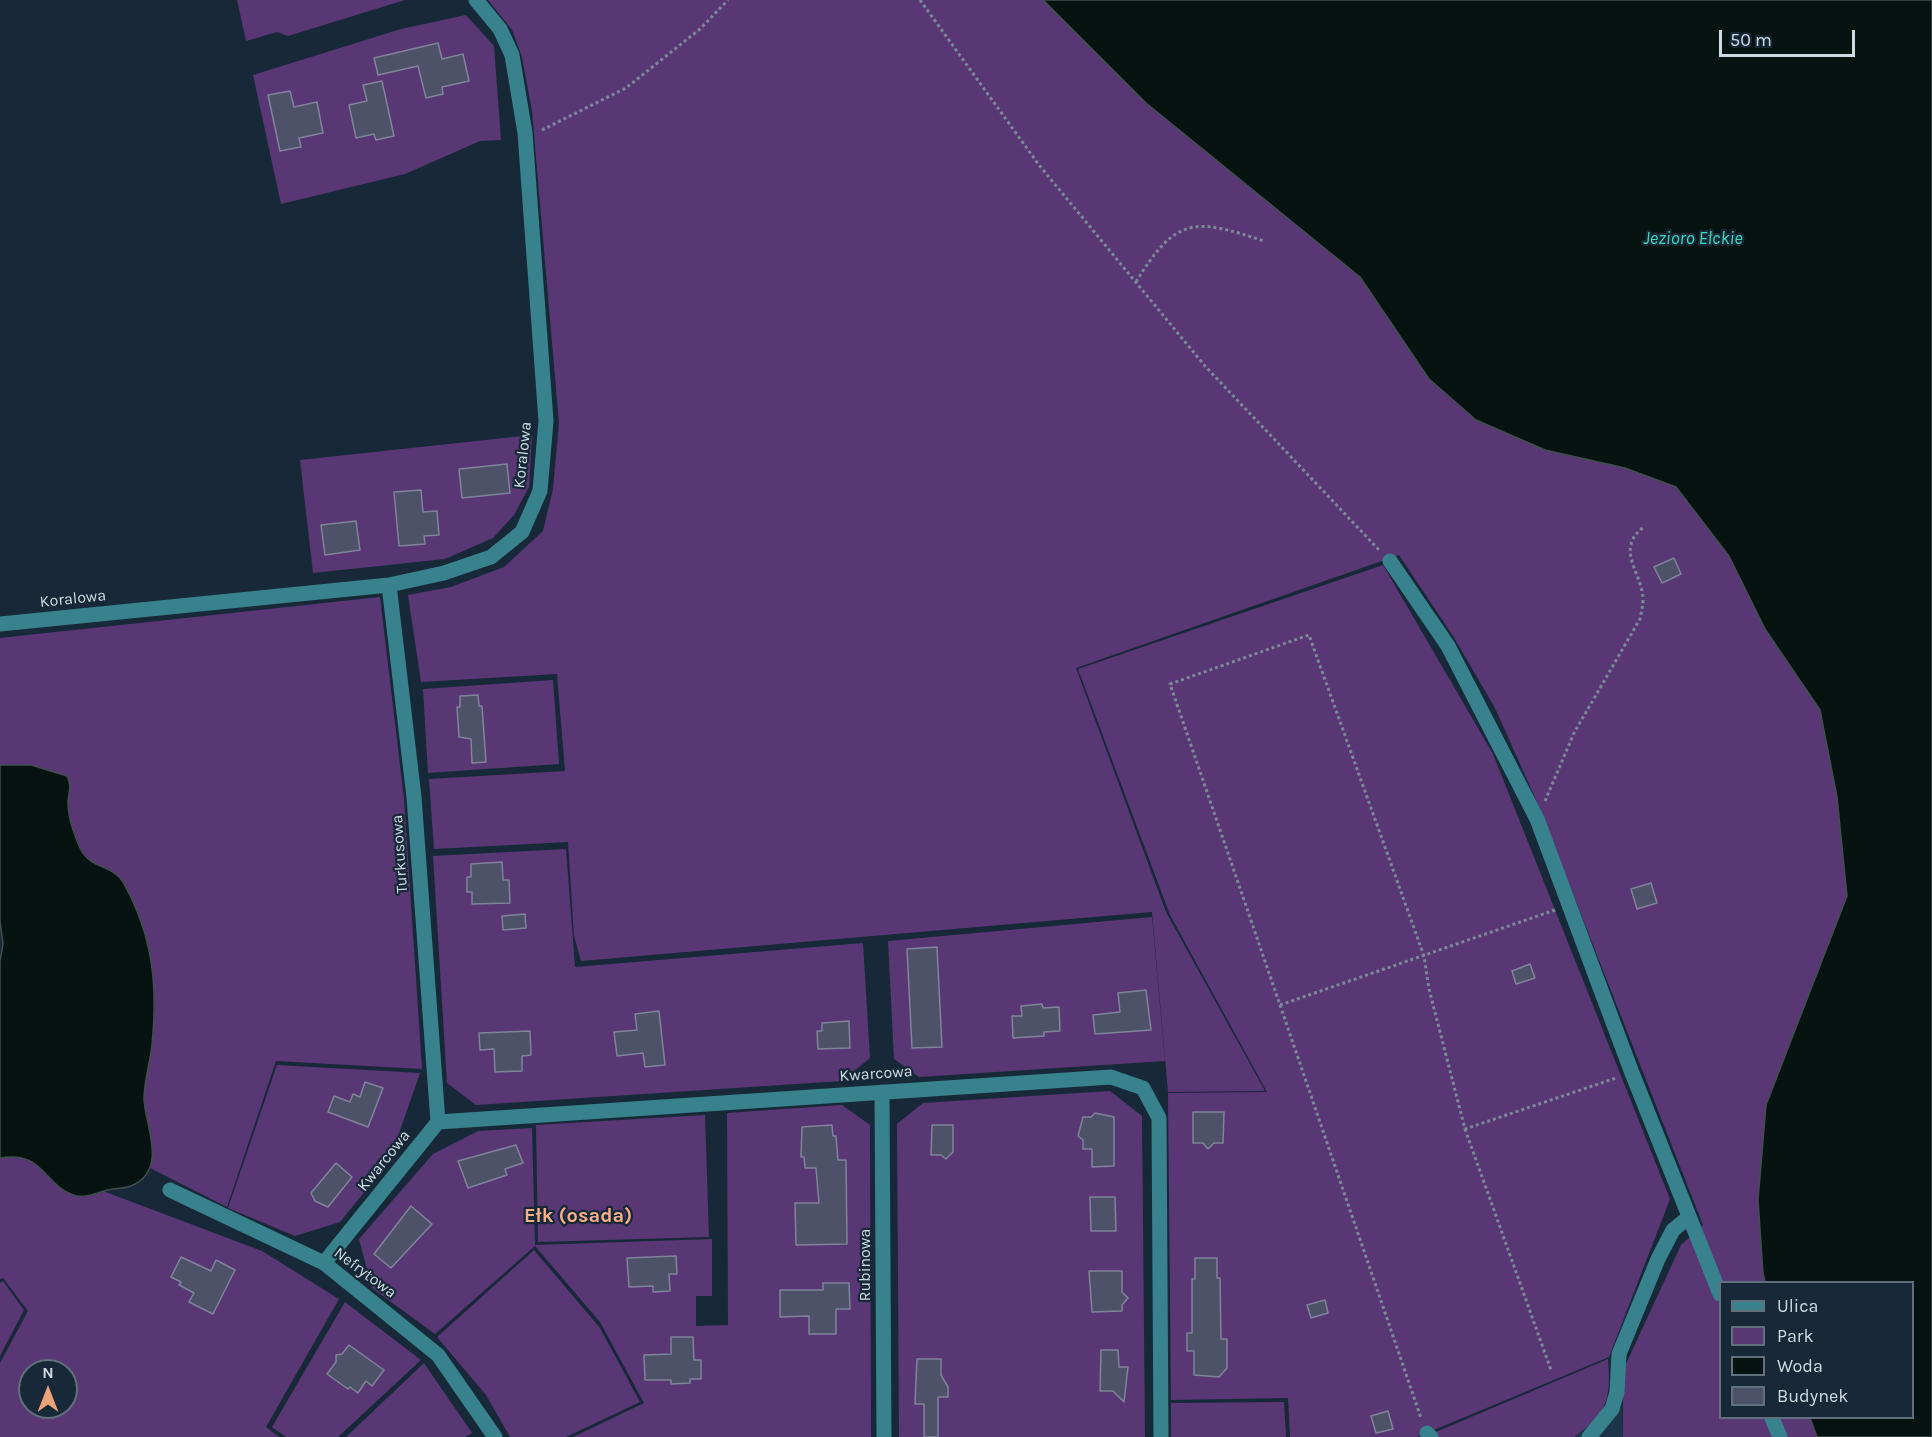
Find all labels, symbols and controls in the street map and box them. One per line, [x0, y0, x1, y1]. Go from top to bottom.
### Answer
scale bar [1722, 18, 1858, 56]
text: 50 m [1730, 29, 1772, 51]
water label: Jezioro Ełckie [1643, 228, 1743, 250]
street label: Koralowa [510, 421, 536, 489]
street label: Koralowa [39, 586, 107, 612]
street label: Turkusowa [388, 814, 412, 894]
street label: Kwarcowa [839, 1062, 913, 1086]
street label: Kwarcowa [353, 1126, 415, 1196]
district label: Ełk (osada) [524, 1204, 632, 1228]
street label: Rubinowa [855, 1229, 875, 1301]
street label: Nefrytowa [330, 1243, 400, 1303]
legend [1719, 1281, 1914, 1419]
text: Ulica [1777, 1295, 1818, 1317]
text: Park [1777, 1325, 1814, 1347]
text: Woda [1777, 1355, 1823, 1377]
north arrow [18, 1359, 78, 1419]
text: N [42, 1363, 54, 1382]
text: Budynek [1777, 1385, 1848, 1407]

